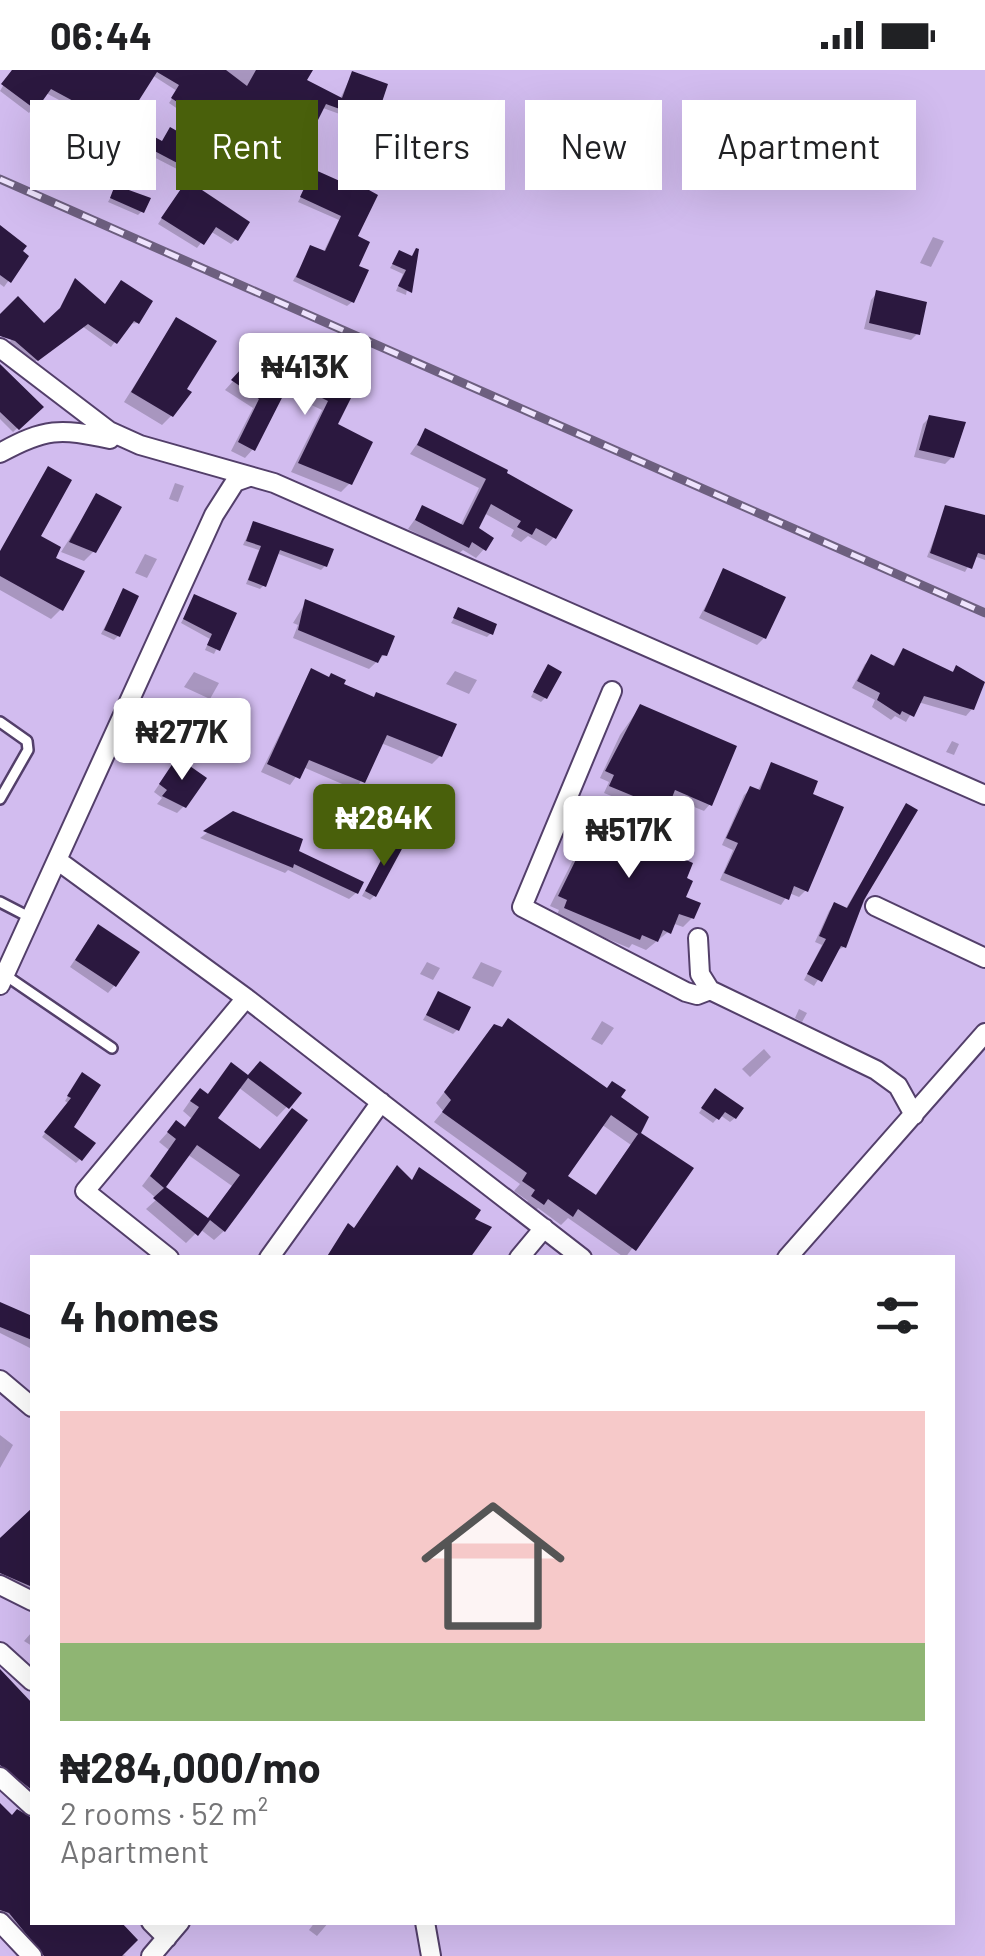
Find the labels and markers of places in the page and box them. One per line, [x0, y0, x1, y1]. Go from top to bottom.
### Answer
pin: ₦413K [235, 333, 375, 418]
pin: ₦277K [112, 698, 252, 783]
pin: ₦284K [314, 784, 454, 869]
pin: ₦517K [559, 796, 699, 881]

